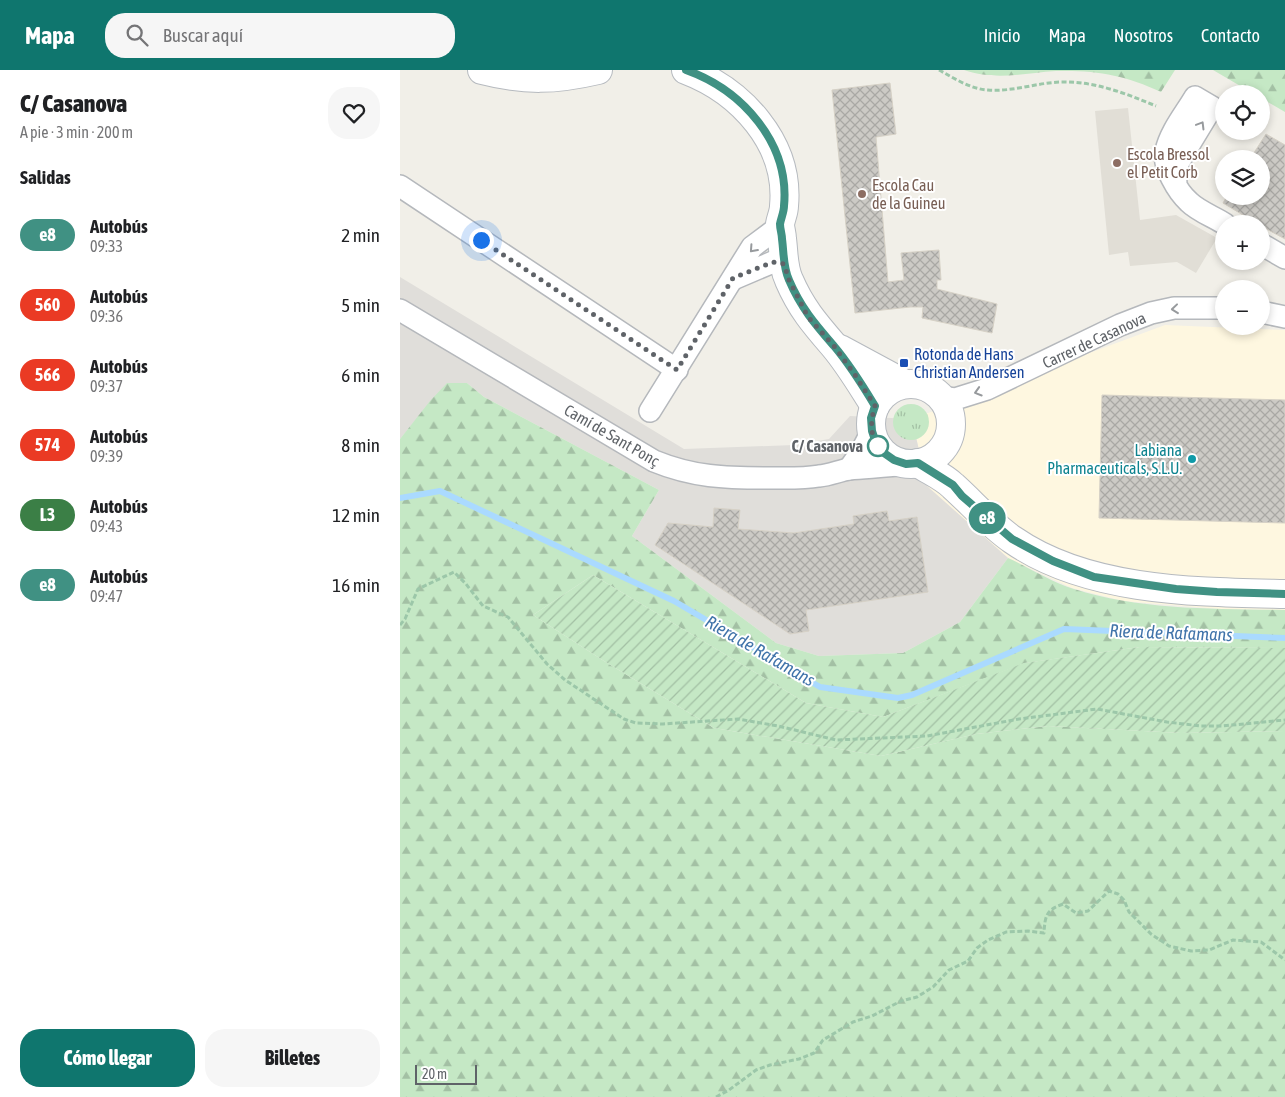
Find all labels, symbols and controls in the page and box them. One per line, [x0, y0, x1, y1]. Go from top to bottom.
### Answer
search box [105, 13, 455, 58]
icon: search [123, 21, 151, 49]
text: Mapa [25, 22, 75, 49]
text: Buscar aquí [163, 24, 243, 46]
text: Inicio [984, 25, 1020, 46]
text: Mapa [1048, 25, 1086, 46]
text: Nosotros [1114, 25, 1173, 46]
text: Contacto [1201, 25, 1260, 46]
map controls [1215, 85, 1270, 335]
button: locate [1215, 85, 1270, 140]
button: heart [328, 87, 380, 139]
text: C/ Casanova [20, 90, 127, 117]
one-way arrow [1195, 121, 1205, 130]
text: A pie · 3 min · 200 m [20, 123, 133, 141]
place label: Escola Bressol el Petit Corb [1127, 145, 1210, 181]
button: layers [1215, 150, 1270, 205]
marker: Escola Bressol el Petit Corb [1111, 157, 1123, 169]
text: Salidas [20, 166, 71, 188]
place label: Escola Cau de la Guineu [872, 176, 946, 212]
marker: Escola Cau de la Guineu [856, 188, 868, 200]
text: Autobús [90, 215, 148, 237]
button: + [1215, 215, 1270, 270]
text: e8 [39, 224, 56, 245]
text: 2 min [341, 224, 380, 246]
your location [469, 228, 494, 253]
text: 09:33 [90, 237, 123, 255]
one-way arrow [749, 243, 758, 252]
button: − [1215, 280, 1270, 335]
text: Autobús [90, 285, 148, 307]
text: 560 [35, 294, 60, 315]
text: 5 min [341, 294, 380, 316]
one-way arrow [1171, 303, 1179, 314]
text: 09:36 [90, 307, 123, 325]
street label: Carrer de Casanova [1039, 308, 1149, 372]
place label: Rotonda de Hans Christian Andersen [914, 345, 1025, 381]
text: Autobús [90, 355, 148, 377]
marker: Rotonda de Hans Christian Andersen [898, 357, 910, 369]
text: 566 [35, 364, 60, 385]
text: 6 min [341, 364, 380, 386]
text: 09:37 [90, 377, 123, 395]
one-way arrow [974, 386, 982, 396]
street label: Camí de Sant Ponç [561, 401, 663, 470]
text: Autobús [90, 425, 148, 447]
text: 574 [35, 434, 60, 455]
text: 8 min [341, 434, 380, 456]
marker: C/ Casanova [867, 435, 889, 457]
place label: C/ Casanova [791, 437, 863, 455]
place label: Labiana Pharmaceuticals, S.L.U. [1047, 441, 1182, 477]
text: 09:39 [90, 447, 123, 465]
marker: Labiana Pharmaceuticals, S.L.U. [1186, 453, 1198, 465]
text: Autobús [90, 495, 148, 517]
line badge: e8 [964, 502, 1010, 534]
text: L3 [40, 504, 55, 525]
text: 12 min [332, 504, 380, 526]
text: e8 [979, 507, 995, 528]
text: 09:43 [90, 517, 123, 535]
text: Autobús [90, 565, 148, 587]
text: e8 [39, 574, 56, 595]
text: 16 min [332, 574, 380, 596]
text: 09:47 [90, 587, 123, 605]
water label: Riera de Rafamans [702, 611, 819, 690]
water label: Riera de Rafamans [1109, 620, 1233, 645]
button: Cómo llegar [20, 1029, 195, 1087]
button: Billetes [205, 1029, 380, 1087]
scale bar [415, 1062, 478, 1085]
text: 20 m [422, 1066, 447, 1082]

